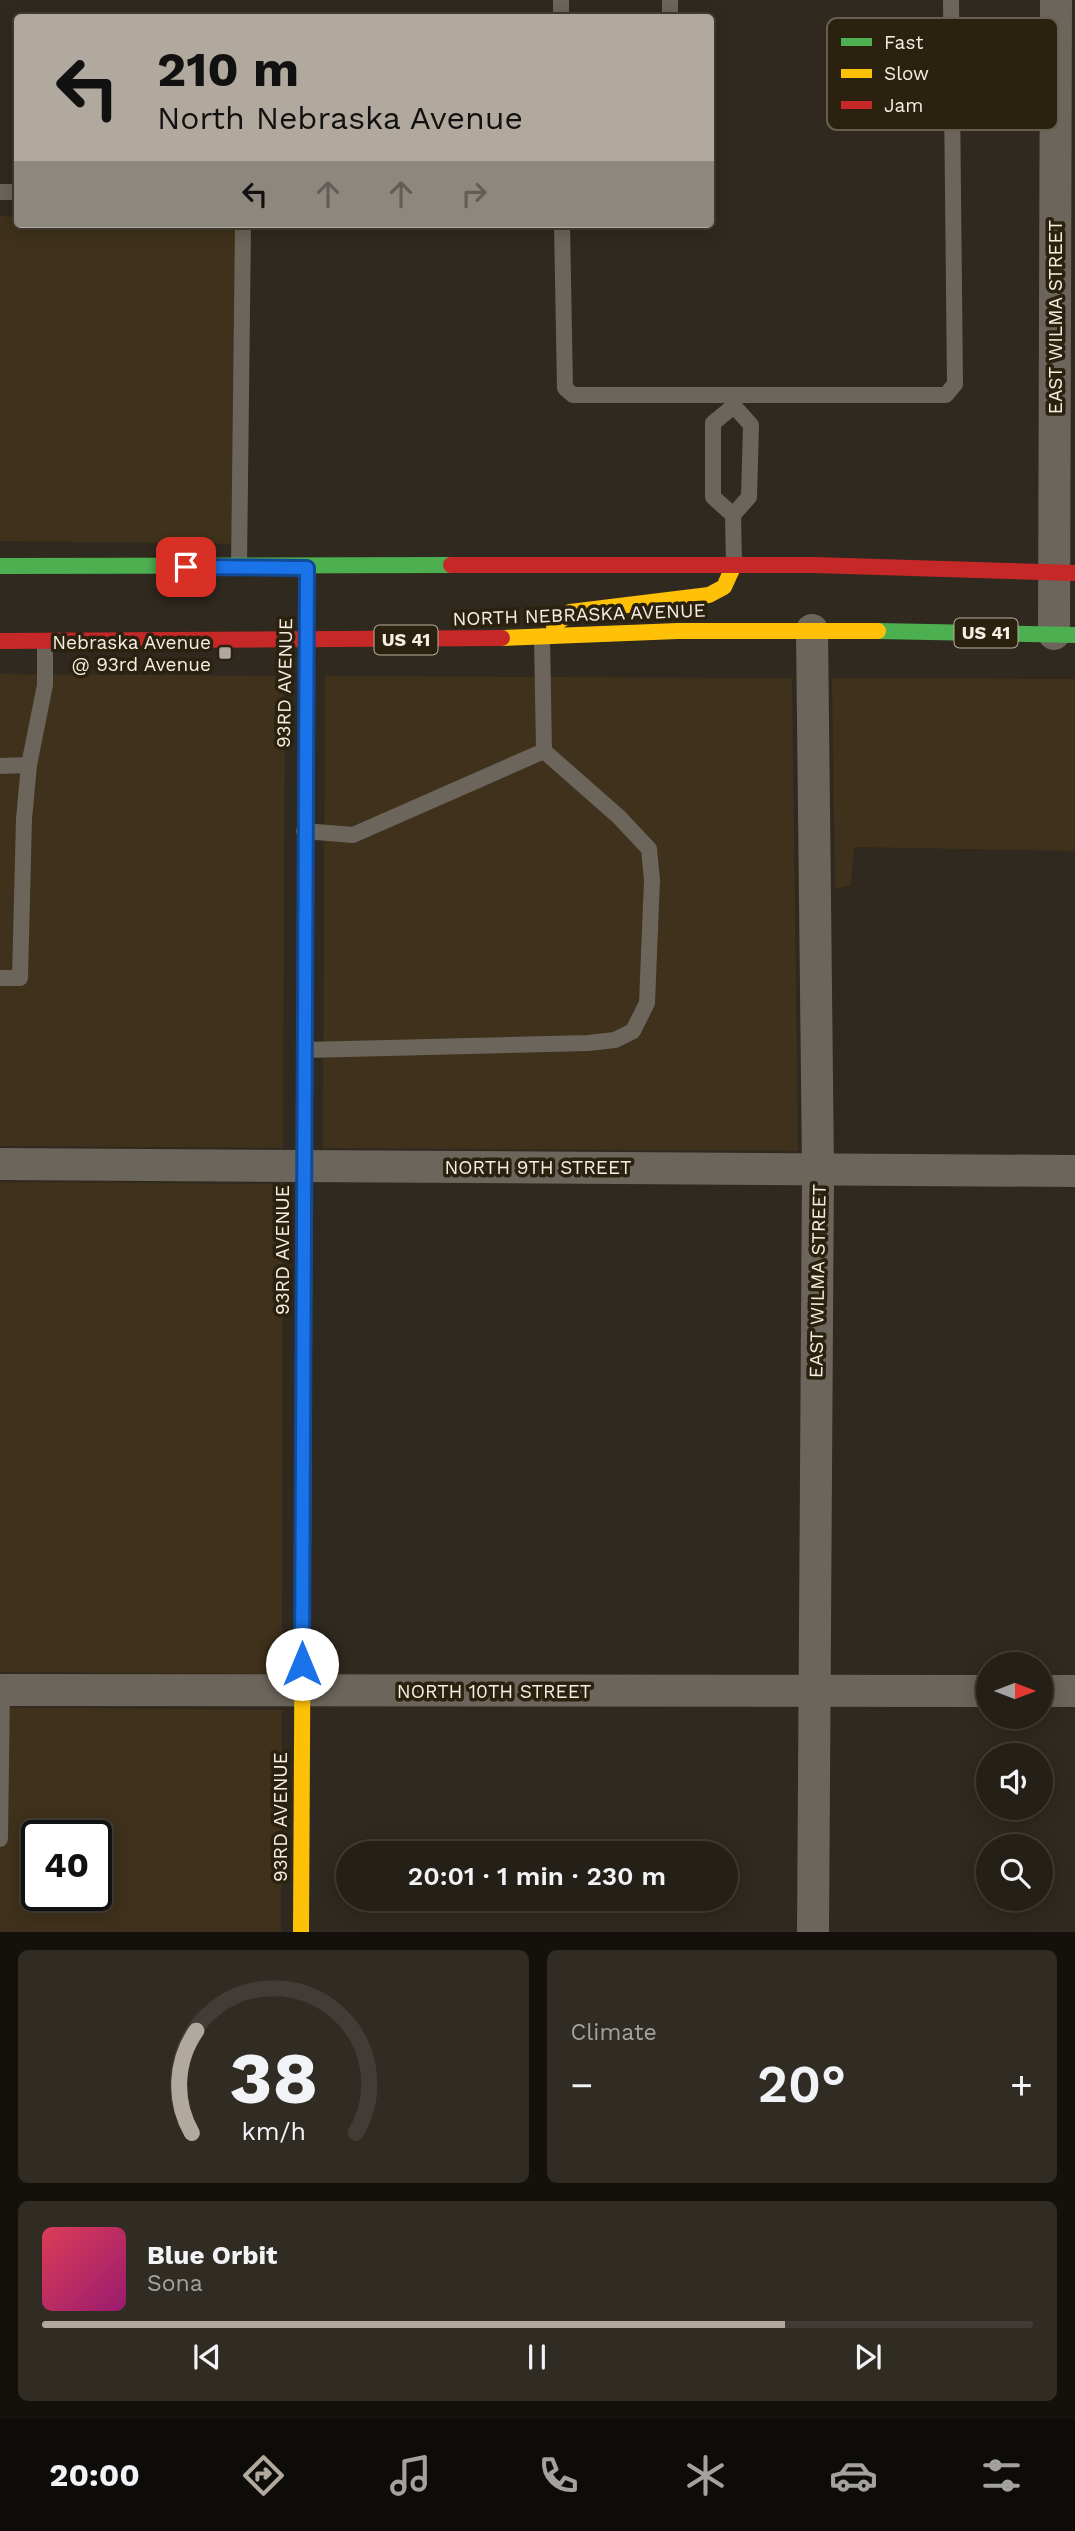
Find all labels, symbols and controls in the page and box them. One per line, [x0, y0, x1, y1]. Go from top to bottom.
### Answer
legend [827, 18, 1058, 130]
text: Fast [884, 31, 923, 54]
text: 210 m [157, 40, 299, 98]
icon: left [42, 42, 133, 133]
text: Slow [884, 62, 929, 85]
text: Jam [884, 94, 923, 117]
text: North Nebraska Avenue [157, 99, 523, 137]
icon: left [236, 175, 274, 213]
icon: ahead [309, 175, 347, 213]
icon: ahead [382, 175, 420, 213]
icon: right [455, 175, 493, 213]
street label: EAST WILMA STREET [1044, 220, 1067, 414]
pin [156, 537, 216, 597]
icon: arrive [167, 548, 205, 586]
street label: NORTH NEBRASKA AVENUE [452, 599, 706, 630]
street label: 93RD AVENUE [272, 618, 297, 748]
road number: US 41 [954, 618, 1018, 648]
road number: US 41 [374, 626, 438, 654]
place label: Nebraska Avenue @ 93rd Avenue [52, 631, 211, 676]
marker: Nebraska Avenue @ 93rd Avenue [217, 645, 233, 661]
street label: NORTH 9TH STREET [444, 1156, 632, 1179]
street label: EAST WILMA STREET [804, 1184, 831, 1378]
street label: 93RD AVENUE [271, 1185, 294, 1315]
position arrow [265, 1627, 339, 1701]
north arrow [976, 1652, 1054, 1729]
map controls [976, 1652, 1053, 1911]
street label: NORTH 10TH STREET [397, 1680, 591, 1703]
button: sound [976, 1743, 1053, 1820]
street label: 93RD AVENUE [269, 1752, 292, 1882]
speed limit sign: 40 [21, 1820, 112, 1911]
button: search [976, 1834, 1053, 1911]
text: 20:01 · 1 min · 230 m [408, 1861, 666, 1891]
text: Climate [571, 2019, 657, 2046]
text: 38 [229, 2035, 318, 2121]
text: 20° [757, 2054, 846, 2115]
text: − [571, 2063, 593, 2107]
text: + [1010, 2063, 1033, 2107]
text: km/h [241, 2116, 305, 2145]
text: Blue Orbit [147, 2240, 277, 2270]
text: Sona [147, 2270, 203, 2297]
icon: previous [188, 2338, 226, 2376]
icon: pause [518, 2338, 556, 2376]
icon: next [849, 2338, 887, 2376]
icon: directions [239, 2451, 288, 2500]
icon: music [386, 2451, 435, 2500]
icon: phone [534, 2451, 583, 2500]
icon: climate [681, 2451, 730, 2500]
icon: car [829, 2451, 878, 2500]
icon: filters [977, 2451, 1026, 2500]
text: 20:00 [49, 2456, 140, 2494]

